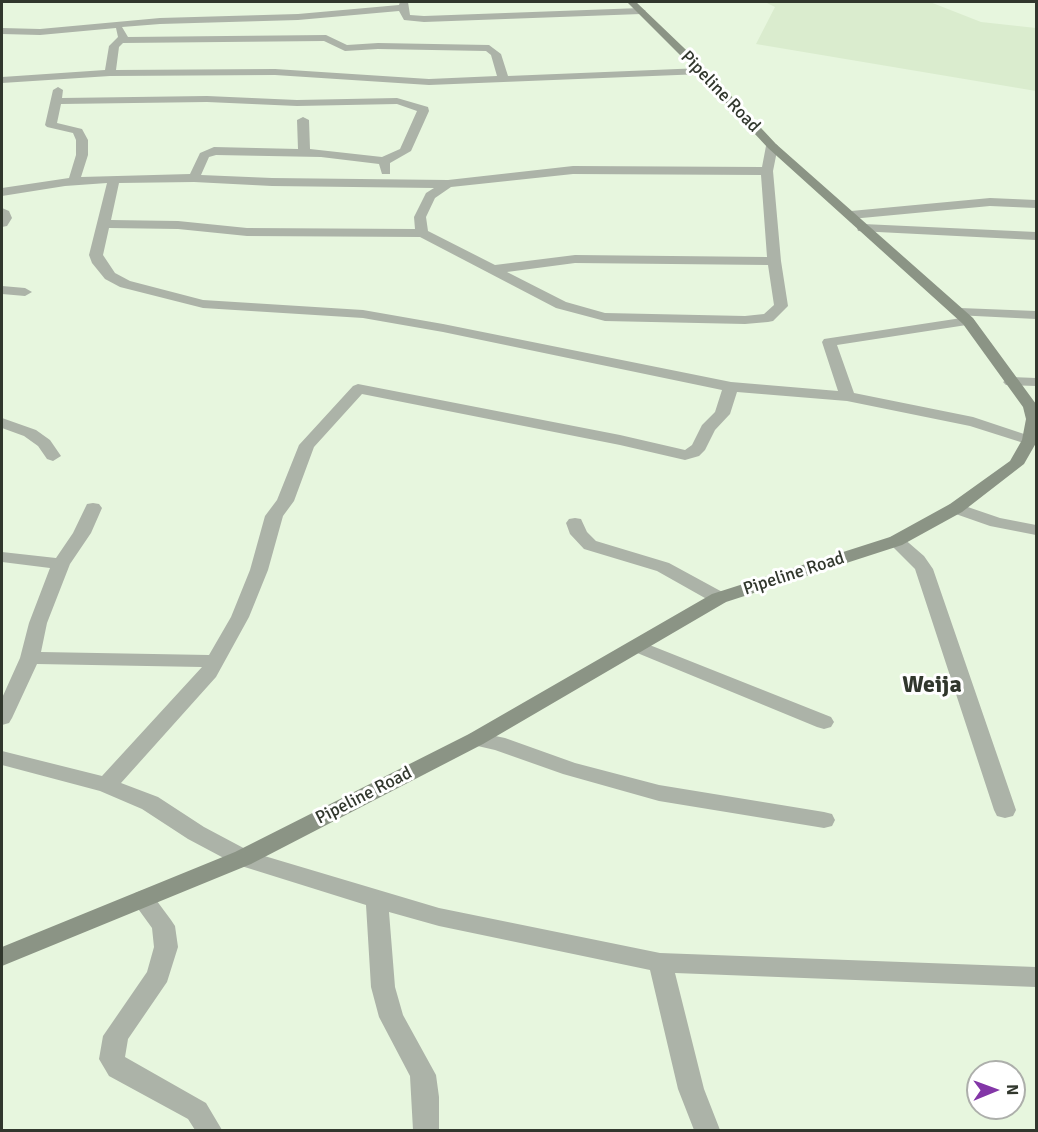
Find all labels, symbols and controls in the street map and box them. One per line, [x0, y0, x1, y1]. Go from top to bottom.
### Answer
street label: Pipeline Road [676, 47, 764, 137]
street label: Pipeline Road [741, 548, 847, 600]
district label: Weija [902, 672, 962, 700]
street label: Pipeline Road [312, 763, 416, 829]
north arrow [966, 1060, 1026, 1120]
text: N [1002, 1084, 1022, 1095]

